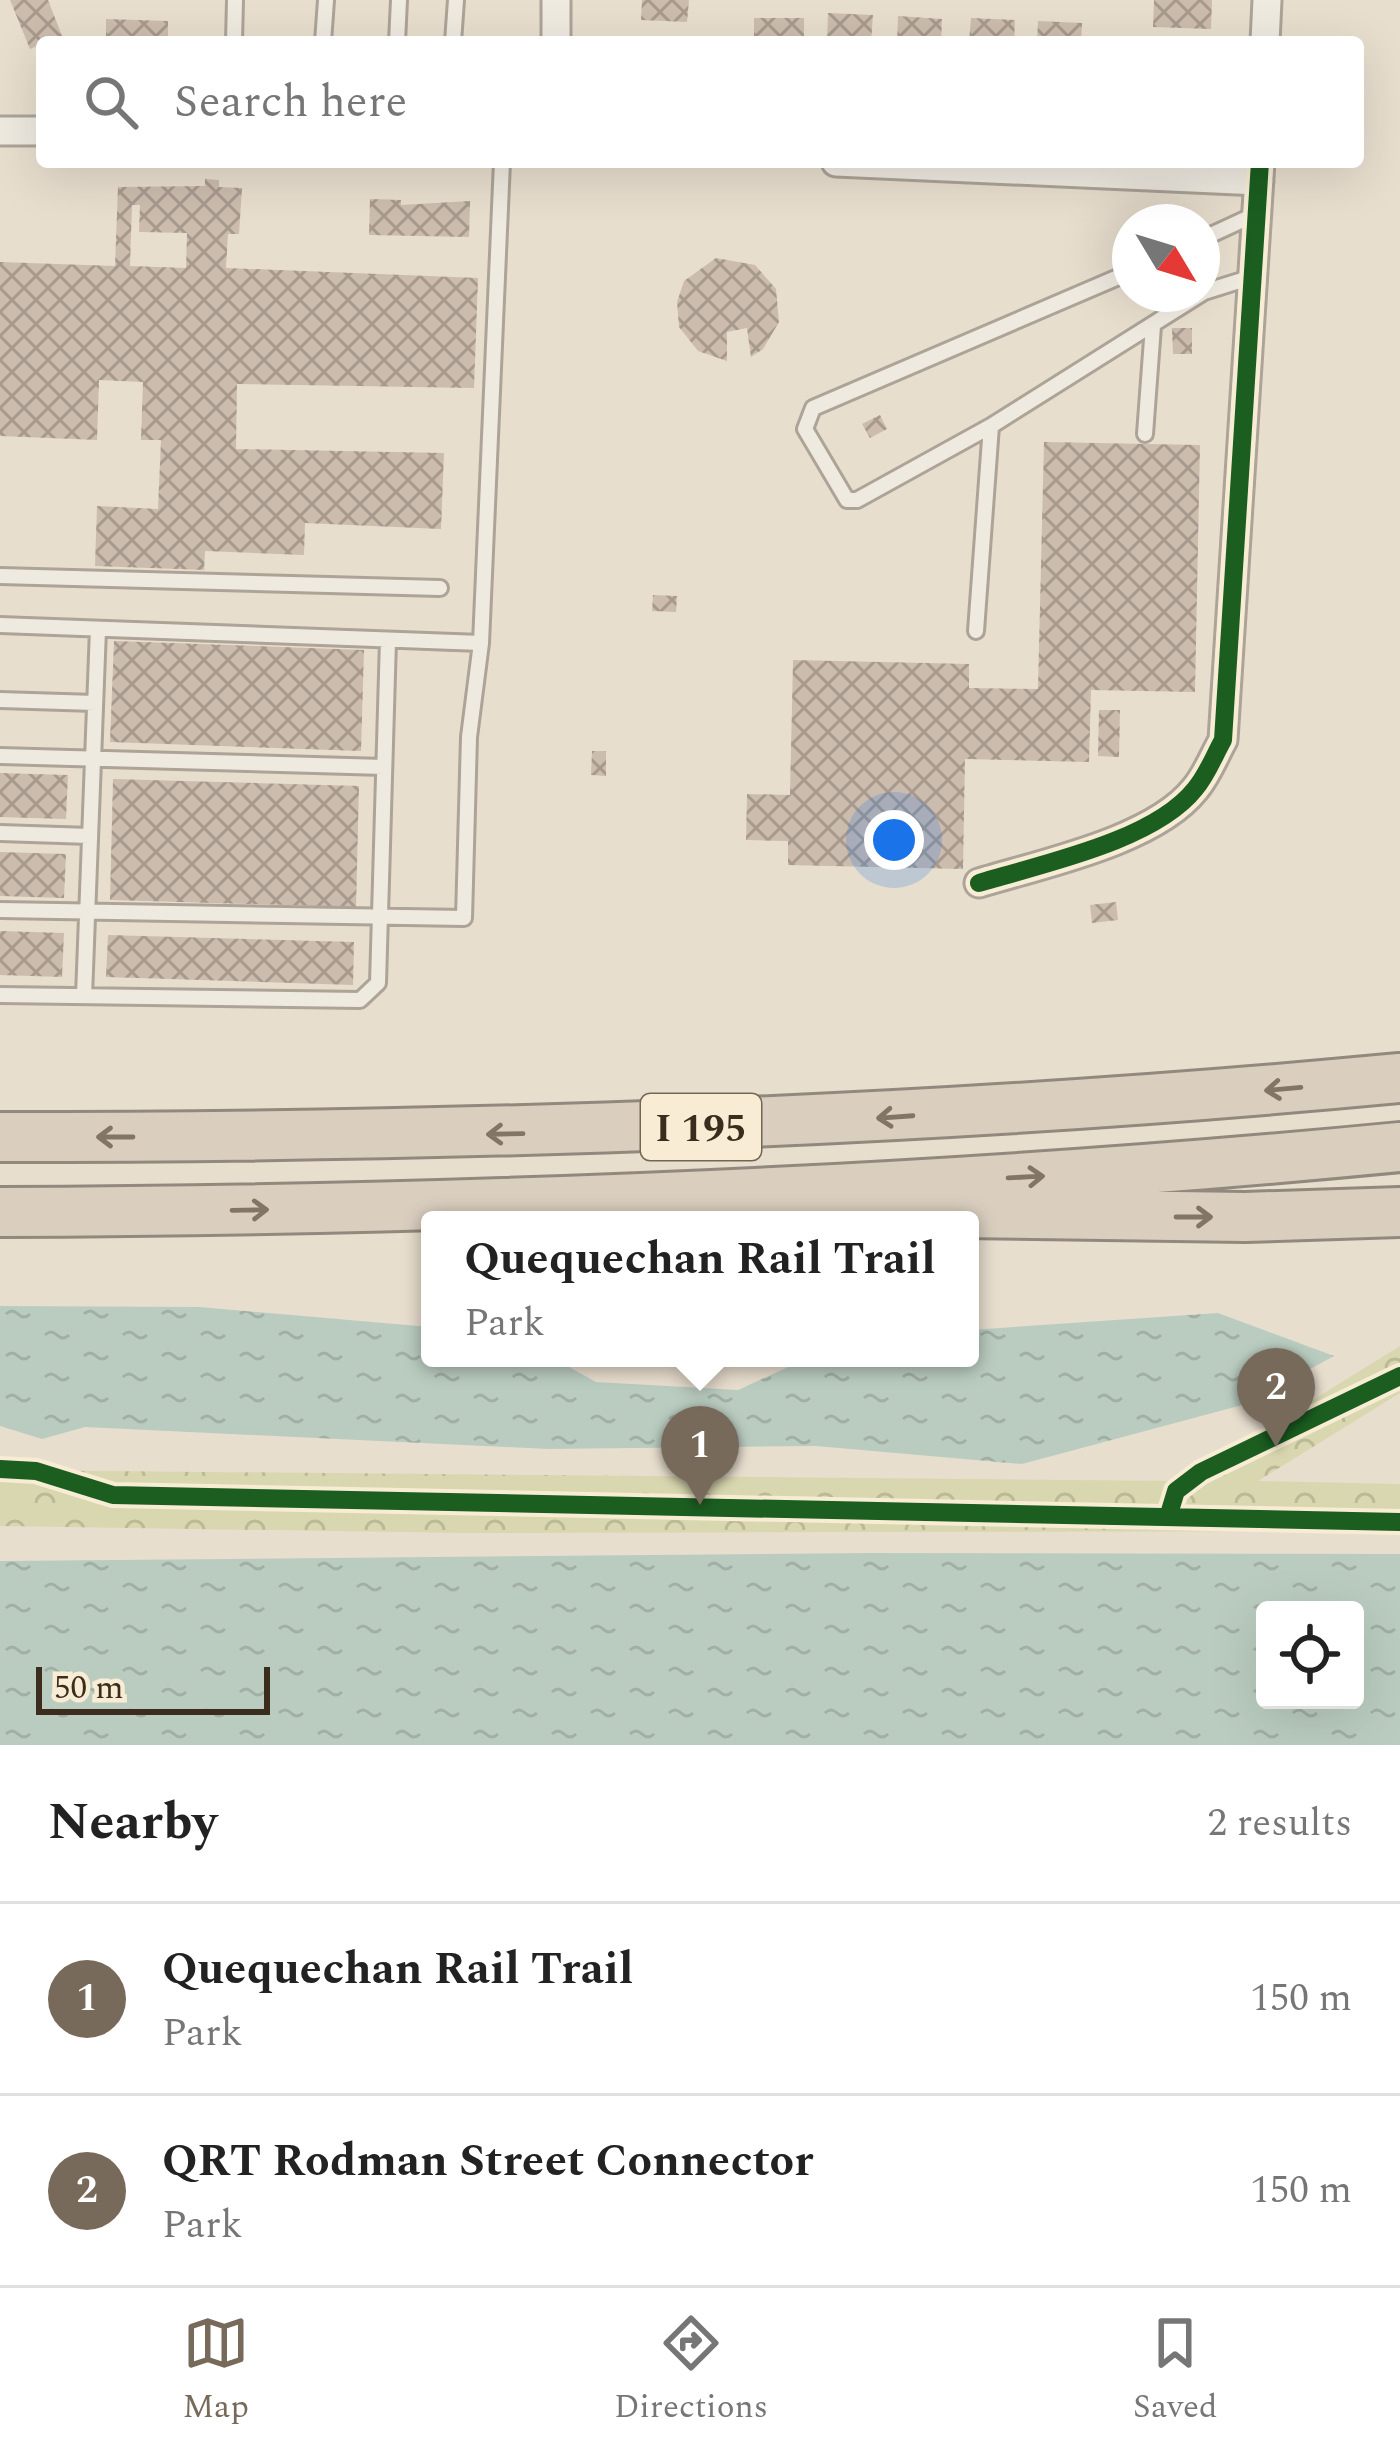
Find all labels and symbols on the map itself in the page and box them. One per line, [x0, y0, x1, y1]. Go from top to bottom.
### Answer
north arrow [1112, 204, 1220, 312]
your location [864, 810, 924, 870]
one-way arrow [1265, 1078, 1304, 1101]
road number: I 195 [641, 1094, 761, 1160]
one-way arrow [876, 1106, 915, 1129]
one-way arrow [486, 1123, 525, 1146]
one-way arrow [96, 1126, 135, 1148]
one-way arrow [1006, 1166, 1045, 1189]
one-way arrow [230, 1198, 269, 1221]
one-way arrow [1174, 1206, 1213, 1228]
pin: 2 [1237, 1348, 1315, 1447]
pin: 1 [661, 1406, 739, 1505]
scale bar [36, 1661, 270, 1714]

